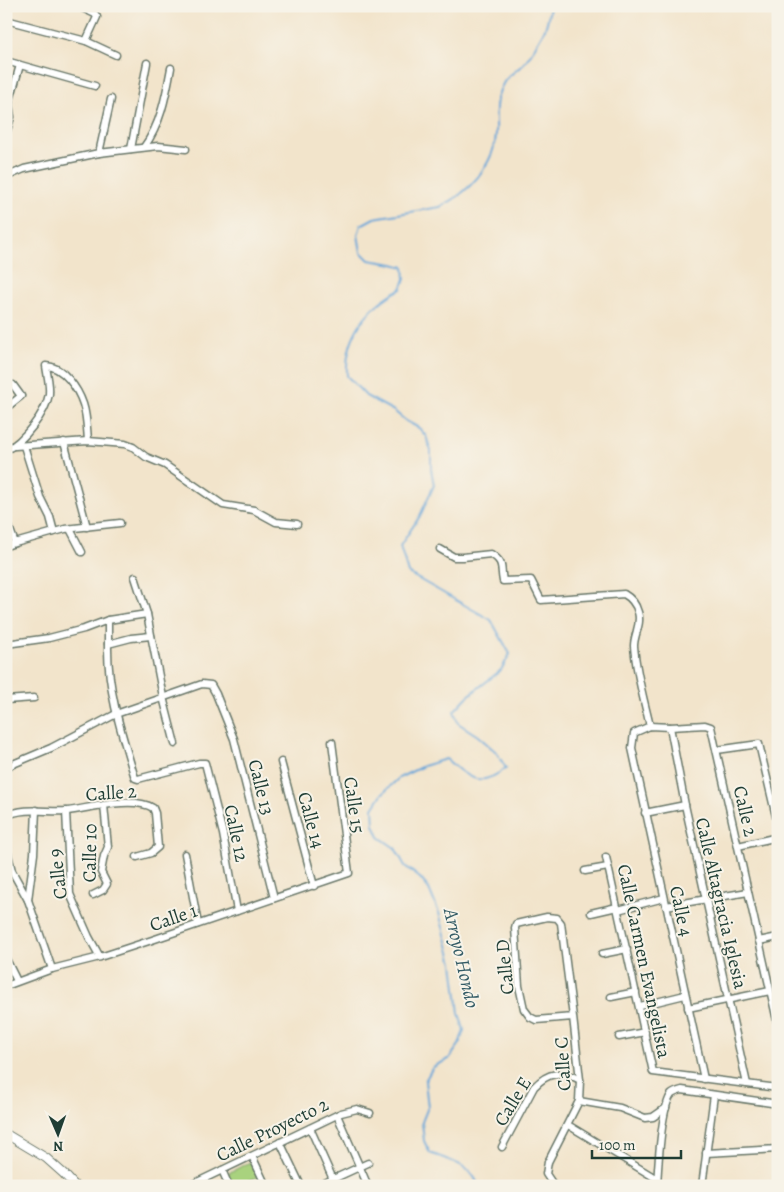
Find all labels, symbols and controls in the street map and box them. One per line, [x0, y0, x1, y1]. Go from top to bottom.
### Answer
street label: Calle 13 [242, 757, 281, 818]
street label: Calle 15 [337, 775, 371, 835]
street label: Calle 2 [85, 778, 138, 808]
street label: Calle 2 [727, 783, 763, 839]
street label: Calle 14 [291, 789, 331, 852]
street label: Calle 12 [217, 802, 255, 864]
street label: Calle Altagracia Iglesia [689, 815, 753, 992]
street label: Calle 10 [76, 823, 104, 883]
street label: Calle 9 [42, 847, 74, 901]
street label: Calle Carmen Evangelista [611, 862, 677, 1061]
street label: Calle 4 [663, 884, 699, 939]
street label: Calle 1 [146, 898, 201, 938]
water label: Arroyo Hondo [437, 905, 486, 1011]
street label: Calle D [489, 938, 521, 996]
street label: Calle C [548, 1036, 578, 1092]
street label: Calle E [488, 1072, 538, 1131]
street label: Calle Proyecto 2 [212, 1091, 333, 1168]
north arrow [32, 1110, 82, 1160]
scale bar [592, 1127, 680, 1159]
text: 100 m [599, 1135, 636, 1155]
text: N [53, 1137, 64, 1156]

